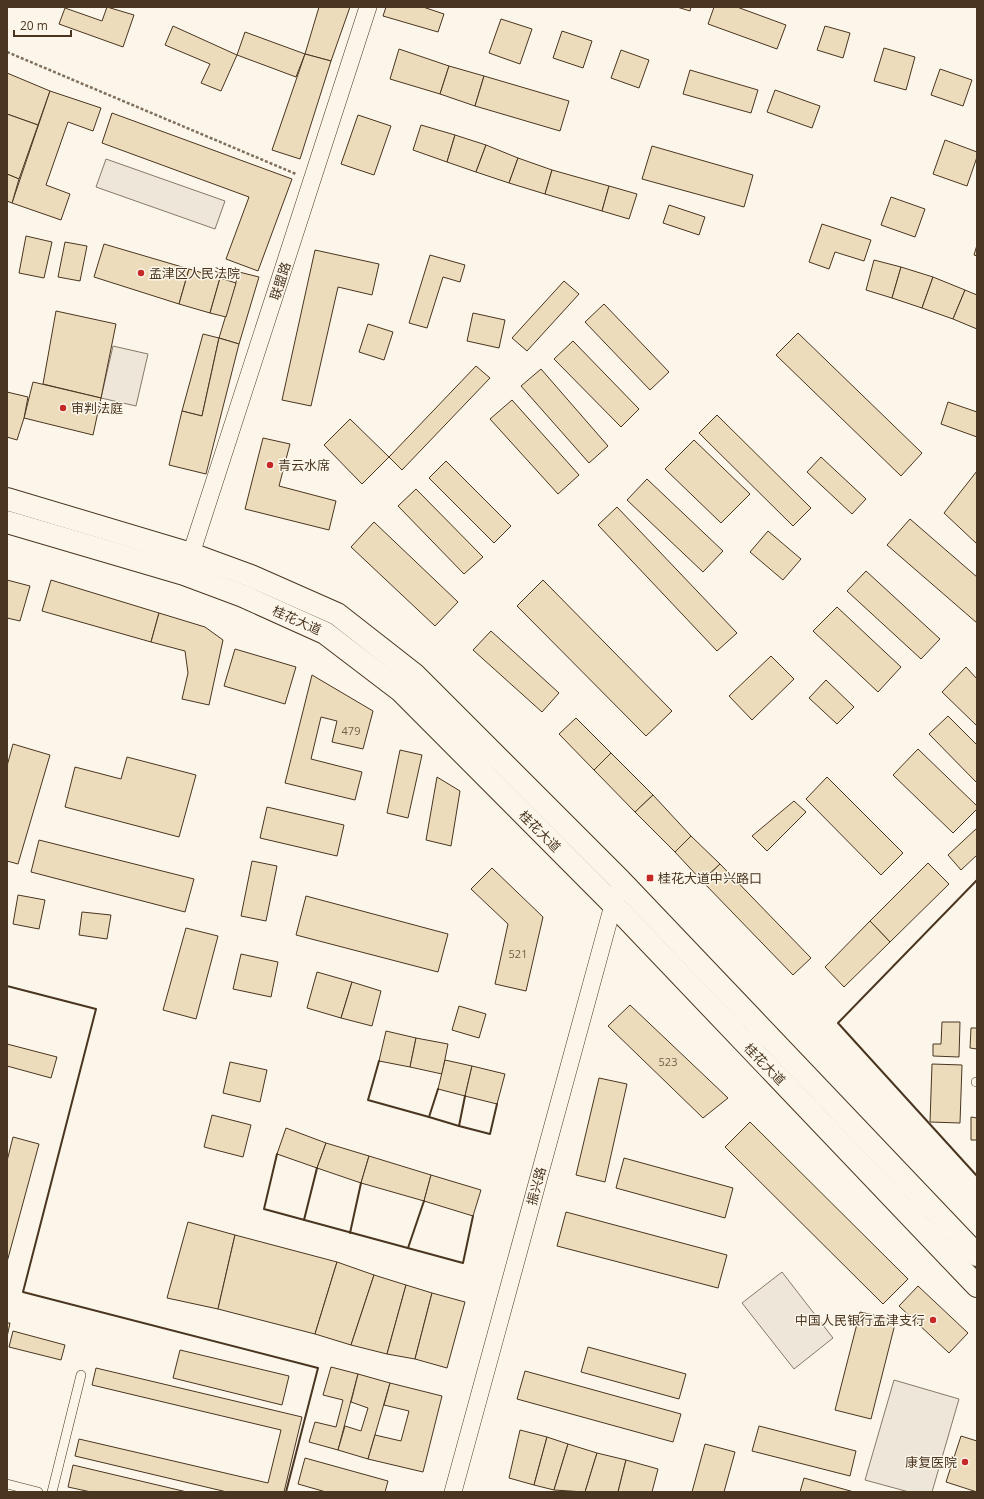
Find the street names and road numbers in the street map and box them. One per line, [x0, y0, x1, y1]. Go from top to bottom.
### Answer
street label: 联盟路 [265, 260, 295, 302]
street label: 桂花大道 [270, 601, 324, 639]
street label: 桂花大道 [515, 806, 565, 856]
street label: 桂花大道 [740, 1039, 790, 1089]
street label: 振兴路 [522, 1165, 550, 1207]

